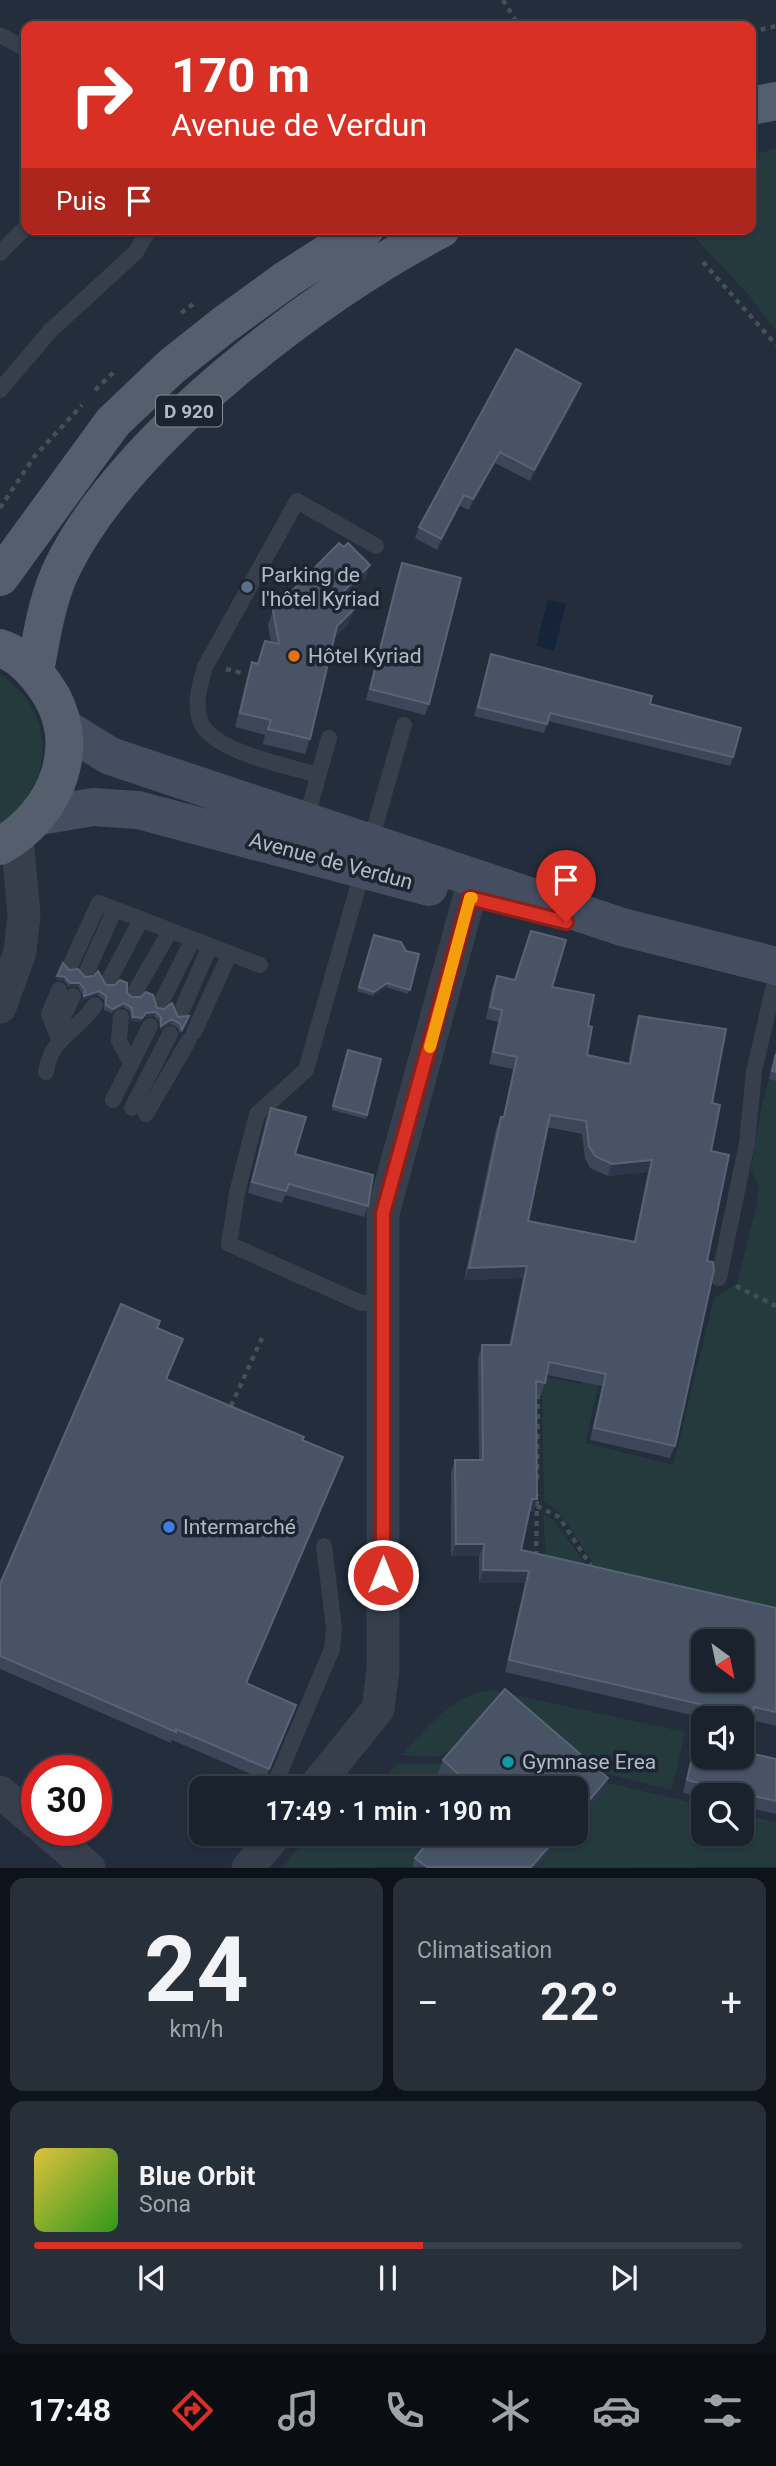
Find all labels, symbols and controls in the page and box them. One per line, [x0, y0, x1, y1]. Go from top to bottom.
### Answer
text: 170 m [171, 47, 310, 104]
icon: right [56, 49, 147, 140]
text: Avenue de Verdun [171, 106, 427, 144]
icon: arrive [120, 182, 158, 220]
text: Puis [56, 186, 106, 216]
road number: D 920 [156, 396, 222, 426]
place label: Parking de l'hôtel Kyriad [261, 563, 380, 611]
marker: Parking de l'hôtel Kyriad [239, 579, 255, 595]
place label: Hôtel Kyriad [308, 644, 421, 668]
marker: Hôtel Kyriad [286, 648, 302, 664]
street label: Avenue de Verdun [247, 828, 415, 894]
pin [536, 850, 596, 922]
icon: arrive [547, 861, 585, 899]
place label: Intermarché [183, 1515, 296, 1539]
marker: Intermarché [161, 1519, 177, 1535]
position arrow [346, 1538, 420, 1612]
north arrow [691, 1629, 754, 1692]
map controls [691, 1629, 754, 1846]
button: sound [691, 1706, 754, 1769]
place label: Gymnase Erea [522, 1750, 656, 1774]
marker: Gymnase Erea [500, 1754, 516, 1770]
speed limit sign: 30 [21, 1755, 112, 1846]
button: search [691, 1783, 754, 1846]
text: 17:49 · 1 min · 190 m [265, 1796, 512, 1826]
text: 24 [144, 1917, 249, 2023]
text: Climatisation [417, 1937, 552, 1964]
text: 22° [540, 1972, 619, 2033]
text: − [417, 1981, 439, 2025]
text: + [720, 1981, 742, 2025]
text: km/h [170, 2016, 224, 2043]
text: Blue Orbit [139, 2161, 255, 2191]
text: Sona [139, 2191, 191, 2218]
icon: previous [133, 2259, 171, 2297]
icon: pause [369, 2259, 407, 2297]
icon: next [605, 2259, 643, 2297]
icon: directions [168, 2386, 217, 2435]
icon: music [274, 2386, 323, 2435]
icon: phone [380, 2386, 429, 2435]
icon: climate [486, 2386, 535, 2435]
icon: car [592, 2386, 641, 2435]
icon: filters [698, 2386, 747, 2435]
text: 17:48 [29, 2391, 111, 2429]

